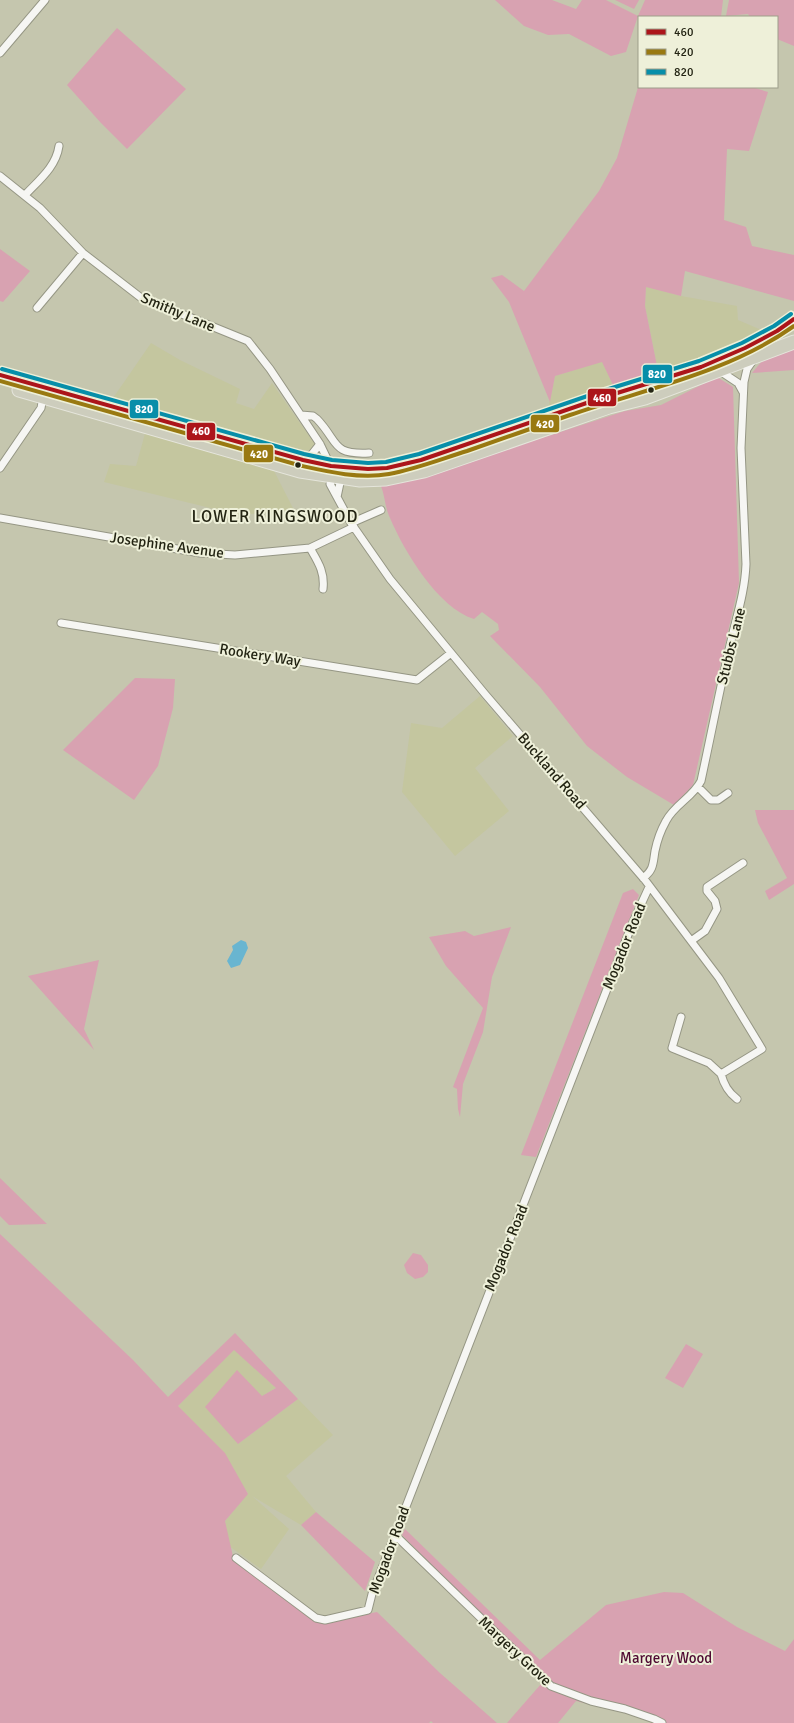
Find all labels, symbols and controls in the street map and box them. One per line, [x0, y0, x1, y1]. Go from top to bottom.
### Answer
legend [638, 16, 778, 88]
text: 460 [674, 25, 693, 40]
text: 420 [674, 45, 693, 60]
text: 820 [674, 65, 693, 80]
street label: Smithy Lane [138, 288, 218, 336]
line badge: 820 [642, 364, 673, 384]
text: 820 [648, 368, 666, 381]
unlabelled marker [646, 385, 656, 395]
line badge: 460 [587, 388, 617, 407]
text: 460 [593, 392, 611, 405]
line badge: 820 [129, 399, 159, 419]
text: 820 [135, 403, 153, 416]
line badge: 420 [530, 414, 560, 433]
text: 420 [536, 418, 554, 431]
line badge: 460 [186, 422, 216, 441]
text: 460 [192, 425, 210, 438]
line badge: 420 [243, 444, 274, 463]
text: 420 [250, 448, 268, 461]
unlabelled marker [293, 460, 303, 470]
district label: LOWER KINGSWOOD [192, 506, 358, 527]
street label: Josephine Avenue [109, 528, 225, 562]
street label: Stubbs Lane [713, 606, 749, 686]
street label: Rookery Way [218, 640, 302, 670]
street label: Buckland Road [514, 729, 590, 813]
street label: Mogador Road [598, 900, 650, 992]
street label: Mogador Road [480, 1202, 532, 1294]
street label: Mogador Road [365, 1504, 413, 1596]
street label: Margery Grove [475, 1613, 555, 1689]
park label: Margery Wood [620, 1649, 712, 1667]

